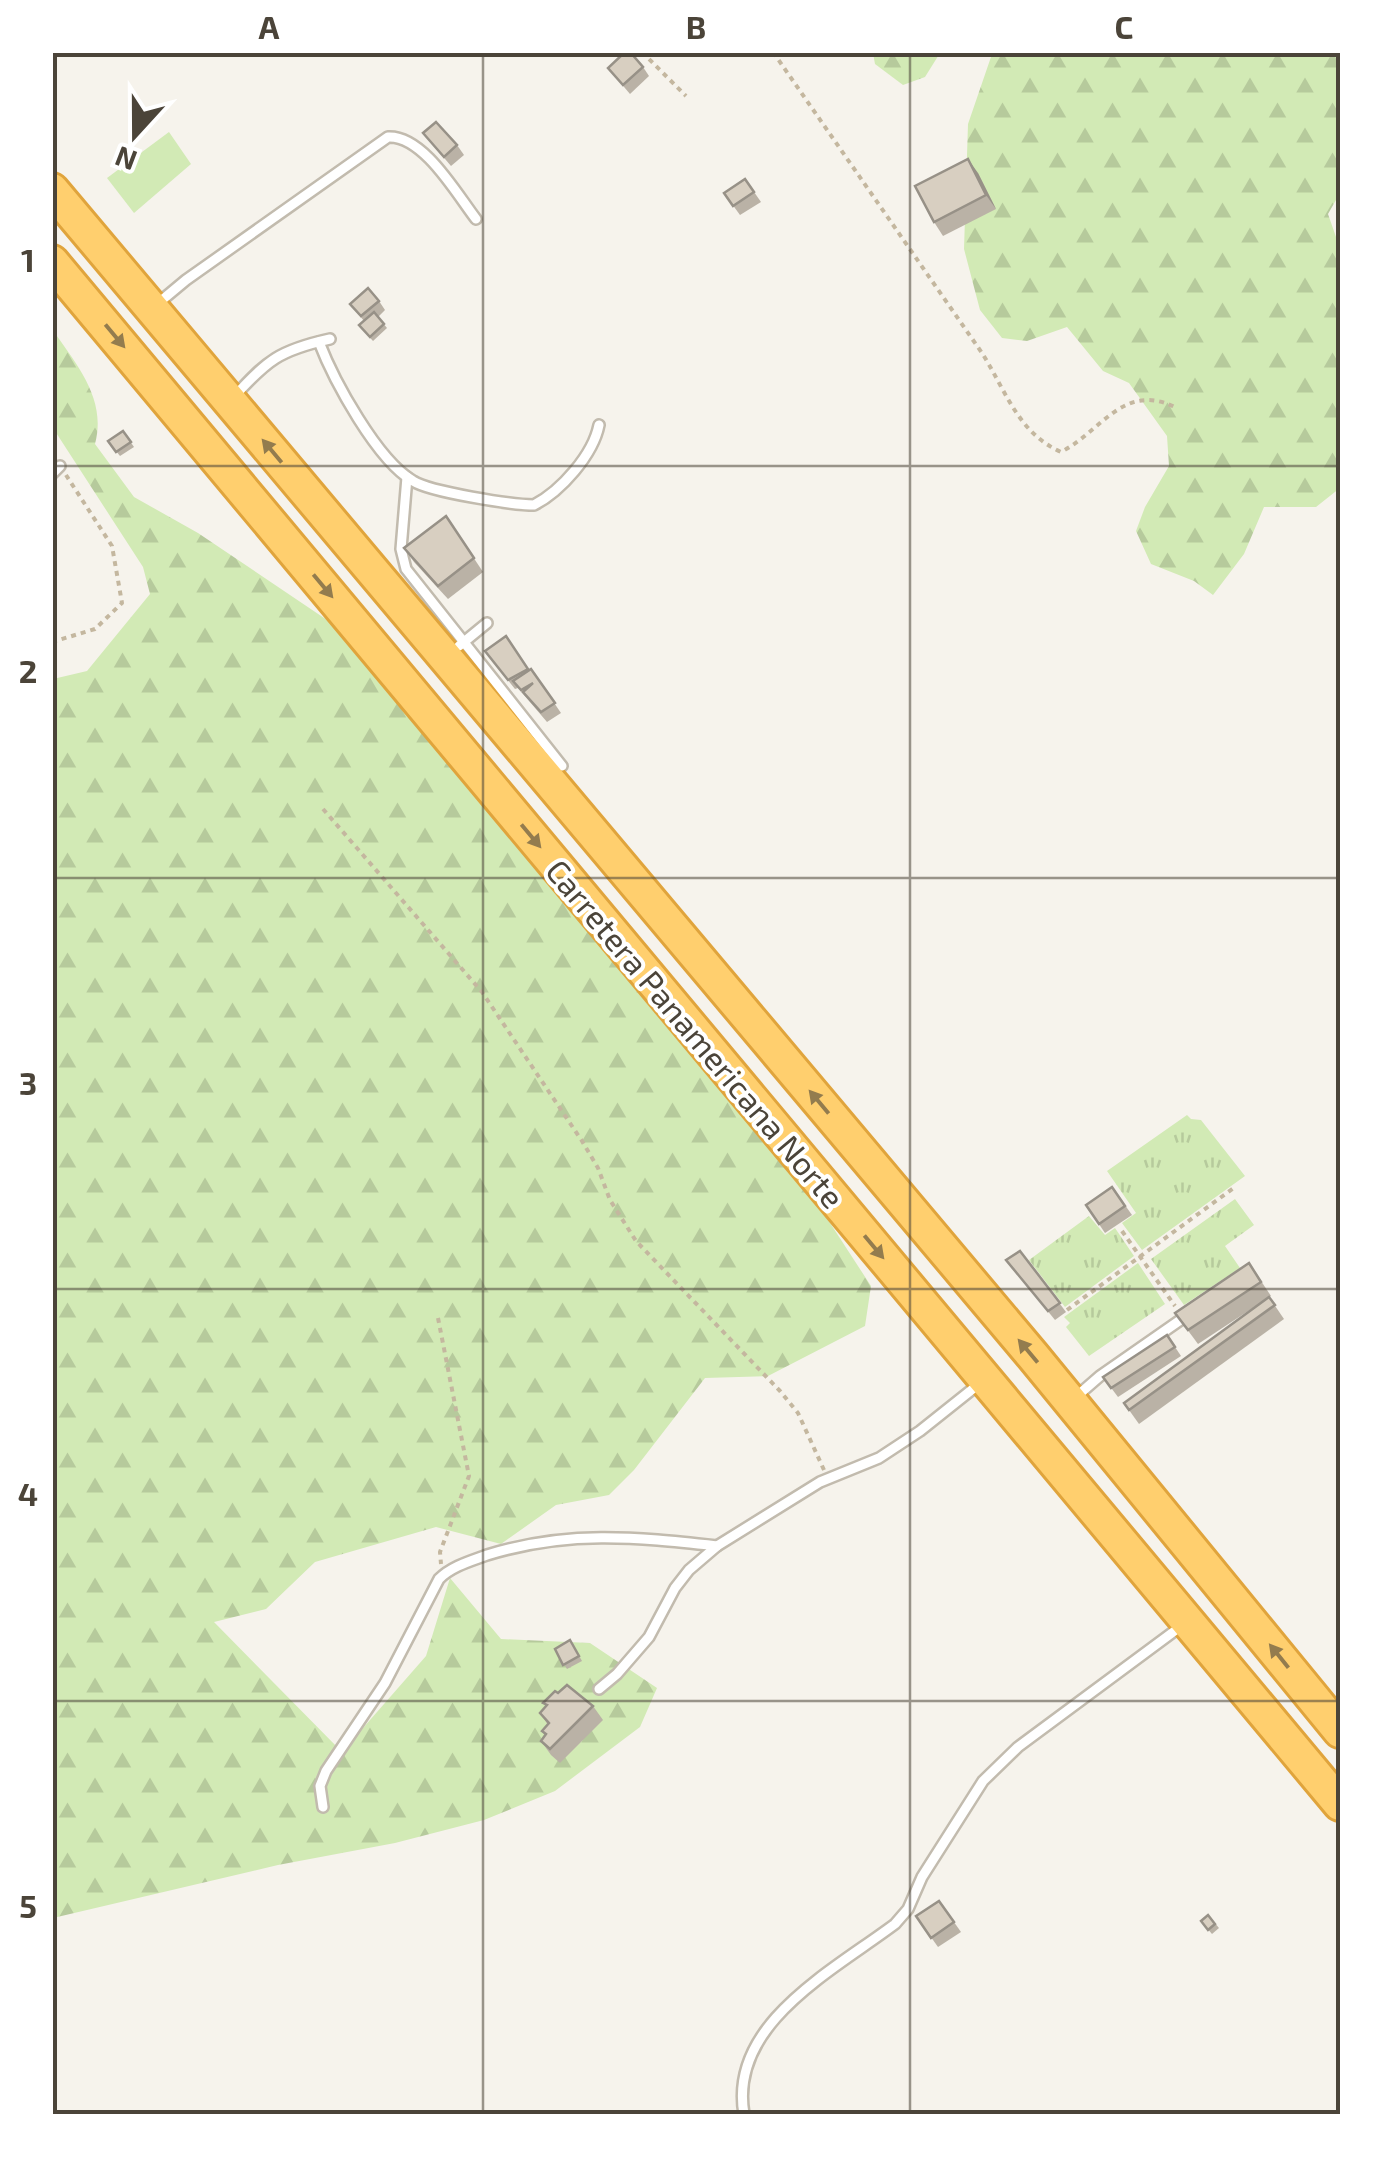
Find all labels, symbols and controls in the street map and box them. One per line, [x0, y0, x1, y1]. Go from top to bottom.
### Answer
text: A [259, 7, 280, 45]
text: B [686, 7, 706, 45]
text: C [1115, 7, 1133, 45]
north arrow [85, 85, 185, 185]
text: N [110, 140, 141, 179]
text: 1 [21, 240, 35, 278]
one-way arrow [104, 324, 125, 349]
one-way arrow [262, 438, 283, 463]
one-way arrow [312, 573, 334, 598]
text: 2 [19, 651, 37, 689]
one-way arrow [520, 823, 541, 848]
street label: Carretera Panamericana Norte [539, 851, 853, 1215]
text: 3 [19, 1063, 37, 1101]
one-way arrow [809, 1089, 830, 1114]
one-way arrow [863, 1234, 884, 1259]
one-way arrow [1018, 1338, 1039, 1363]
text: 4 [18, 1474, 38, 1512]
one-way arrow [1269, 1643, 1290, 1668]
text: 5 [19, 1886, 37, 1924]

